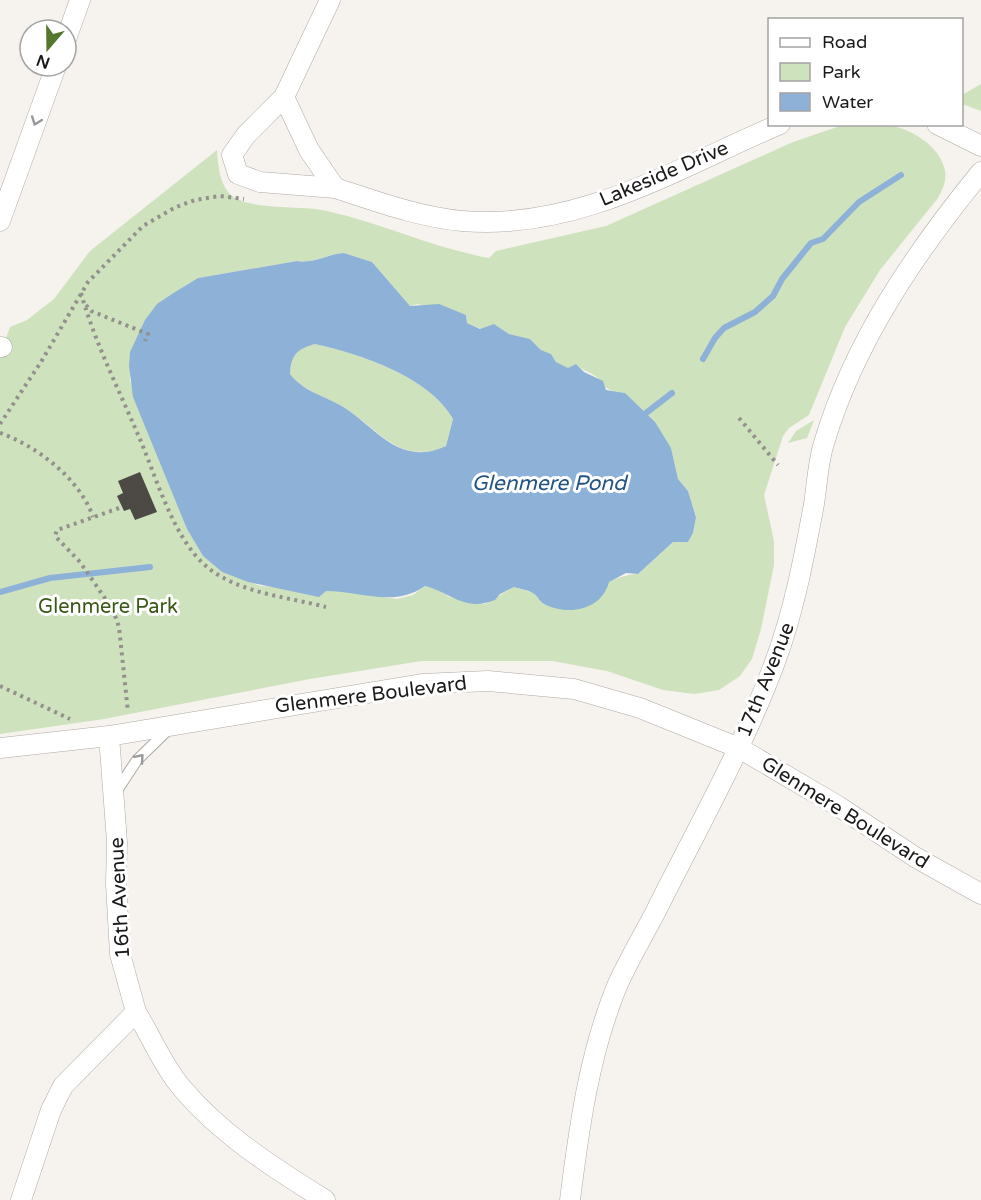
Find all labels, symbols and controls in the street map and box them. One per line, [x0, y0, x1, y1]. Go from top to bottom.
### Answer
north arrow [18, 18, 78, 78]
legend [768, 18, 963, 126]
text: Road [822, 31, 867, 53]
text: N [34, 50, 53, 73]
text: Park [822, 61, 861, 83]
text: Water [822, 91, 873, 113]
one-way arrow [31, 115, 44, 126]
street label: Lakeside Drive [596, 136, 732, 212]
water label: Glenmere Pond [472, 471, 629, 496]
park label: Glenmere Park [38, 595, 178, 619]
street label: 17th Avenue [732, 619, 800, 741]
street label: Glenmere Boulevard [274, 671, 468, 719]
street label: Glenmere Boulevard [757, 752, 933, 874]
one-way arrow [132, 754, 143, 765]
street label: 16th Avenue [105, 837, 135, 959]

